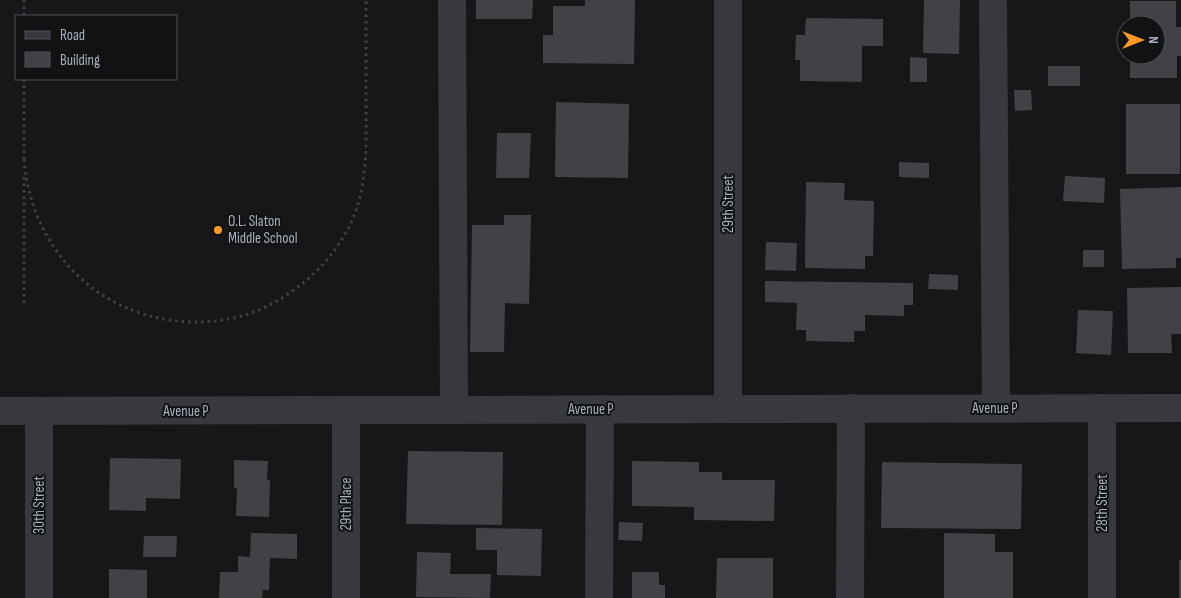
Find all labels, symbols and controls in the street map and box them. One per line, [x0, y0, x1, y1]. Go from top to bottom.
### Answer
legend [15, 15, 178, 80]
north arrow [1116, 15, 1166, 65]
text: Road [60, 26, 85, 45]
text: N [1145, 36, 1162, 44]
text: Building [60, 51, 100, 70]
street label: 29th Street [719, 175, 738, 233]
place label: O.L. Slaton Middle School [228, 212, 298, 248]
marker: O.L. Slaton Middle School [212, 224, 224, 236]
street label: Avenue P [971, 399, 1018, 418]
street label: Avenue P [567, 400, 614, 419]
street label: Avenue P [162, 402, 209, 421]
street label: 28th Street [1093, 474, 1112, 532]
street label: 30th Street [30, 476, 49, 534]
street label: 29th Place [337, 477, 356, 531]

